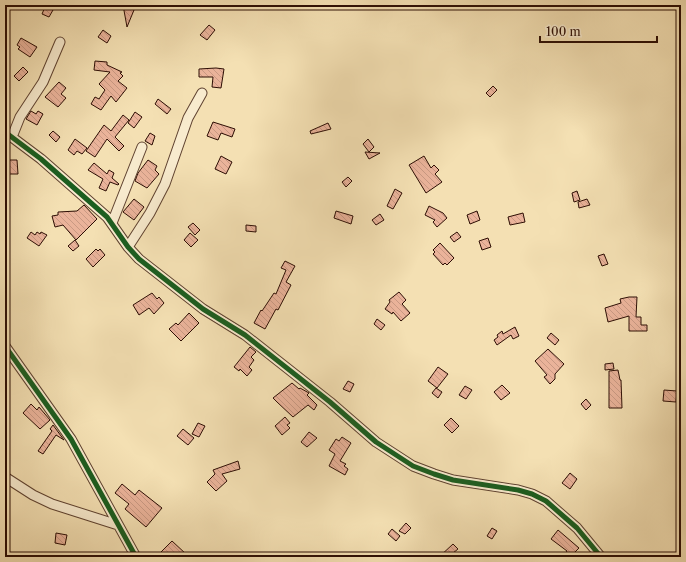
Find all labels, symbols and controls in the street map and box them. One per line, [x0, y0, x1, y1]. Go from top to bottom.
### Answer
scale bar [540, 18, 657, 44]
text: 100 m [546, 24, 581, 39]

